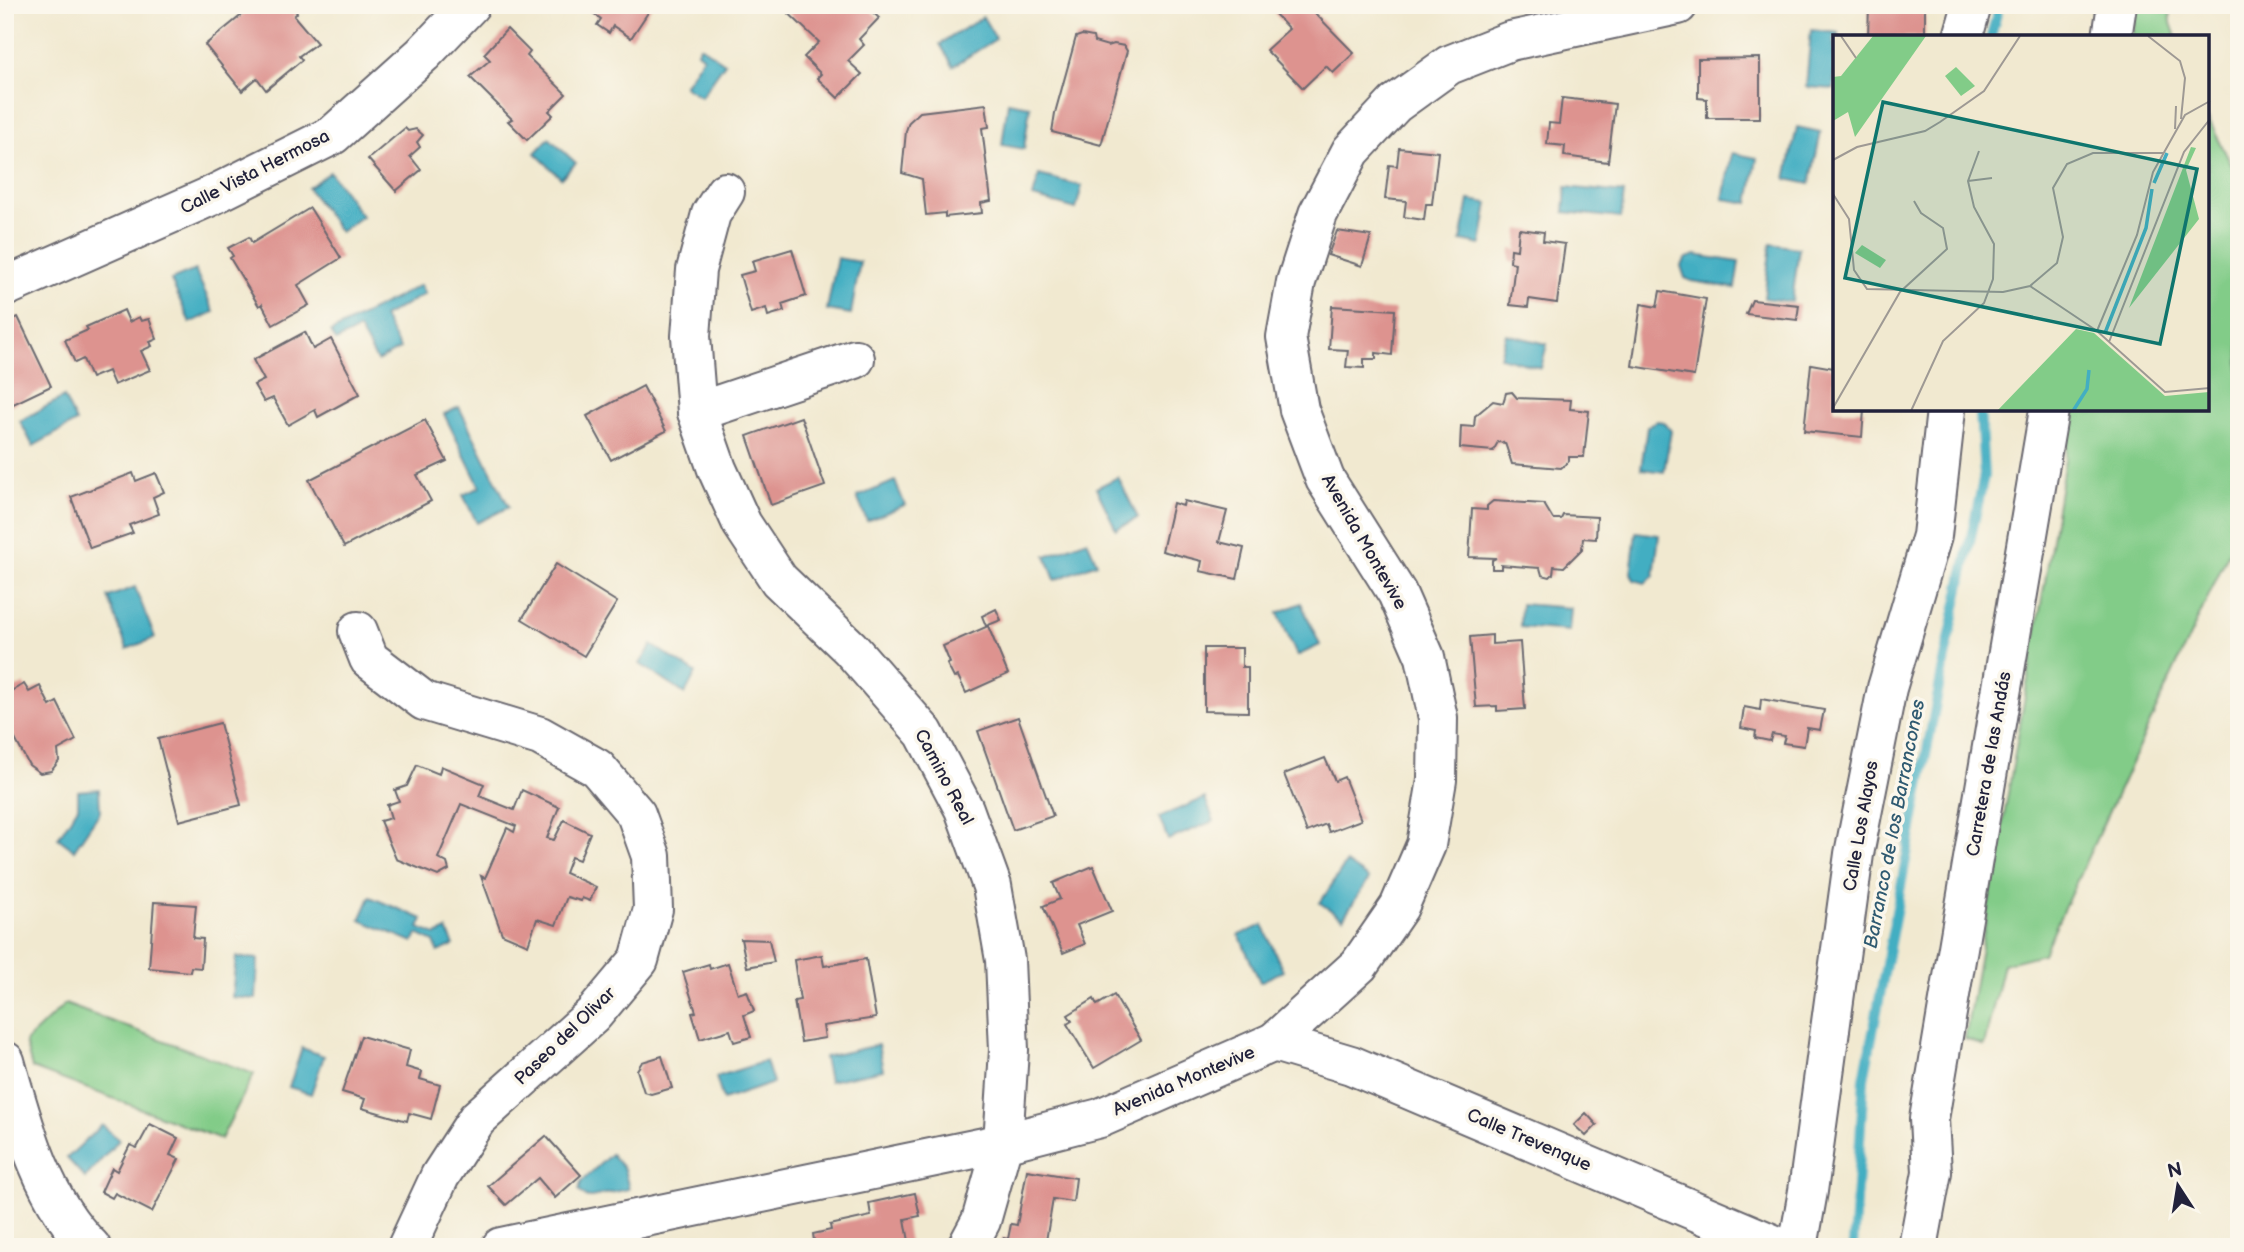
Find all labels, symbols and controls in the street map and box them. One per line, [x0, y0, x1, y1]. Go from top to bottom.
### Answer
inset map [1833, 35, 2209, 411]
street label: Calle Vista Hermosa [177, 125, 333, 219]
street label: Avenida Montevive [1317, 471, 1411, 613]
street label: Carretera de las Andás [1962, 670, 2016, 858]
water label: Barranco de los Barrancones [1860, 697, 1931, 950]
street label: Camino Real [910, 726, 978, 828]
street label: Calle Los Alayos [1839, 759, 1883, 893]
street label: Paseo del Olivar [510, 982, 620, 1089]
street label: Avenida Montevive [1110, 1041, 1258, 1120]
street label: Calle Trevenque [1464, 1104, 1595, 1176]
north arrow [2142, 1150, 2212, 1220]
text: N [2165, 1158, 2184, 1184]

